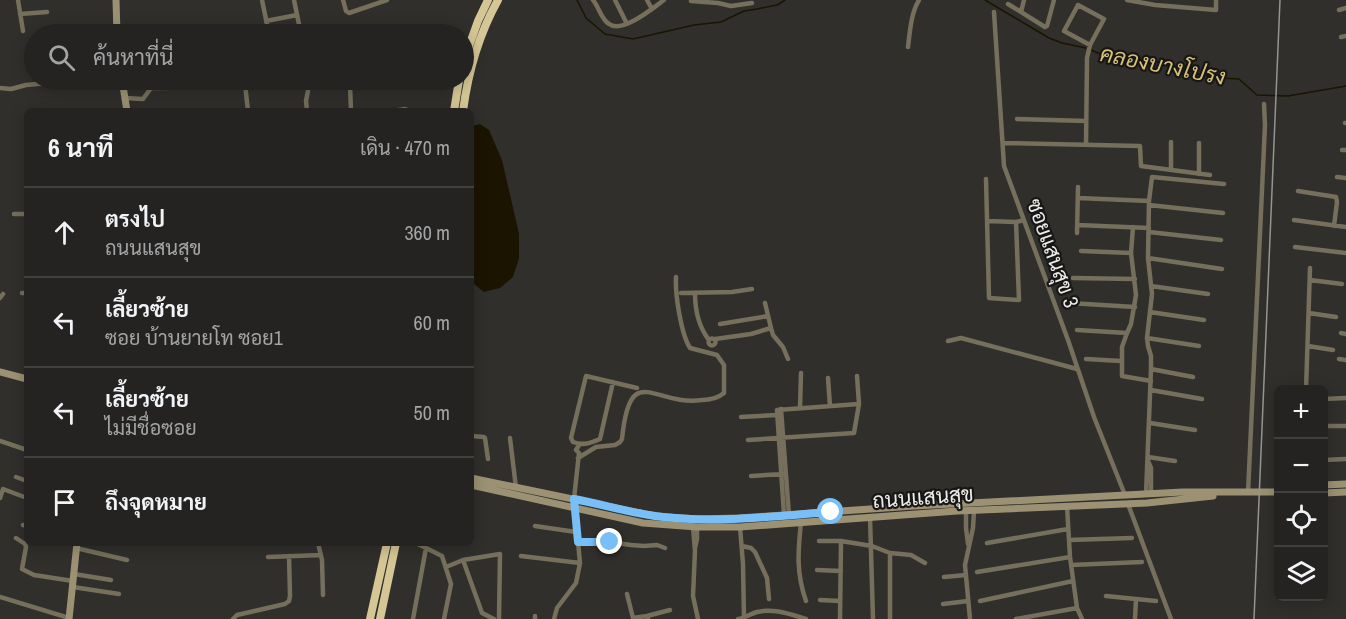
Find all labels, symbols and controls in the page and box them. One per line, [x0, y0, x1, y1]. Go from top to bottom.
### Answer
search box [24, 24, 474, 90]
water label: คลองบางโปรง [1098, 38, 1228, 92]
icon: search [45, 41, 78, 74]
text: ค้นหาที่นี่ [93, 42, 173, 72]
text: 6 นาที [48, 130, 114, 165]
text: เดิน · 470 m [360, 134, 450, 161]
street label: ซอยแสนสุข 3 [1020, 194, 1086, 312]
text: ตรงไป [105, 204, 165, 234]
icon: ahead [48, 216, 81, 249]
text: 360 m [404, 219, 450, 246]
text: ถนนแสนสุข [105, 234, 202, 261]
text: เลี้ยวซ้าย [105, 294, 189, 324]
icon: left [48, 306, 81, 339]
text: 60 m [414, 309, 450, 336]
text: ซอย บ้านยายโท ซอย1 [105, 324, 283, 351]
text: เลี้ยวซ้าย [105, 384, 189, 414]
map controls [1274, 385, 1328, 601]
button: + [1274, 385, 1328, 439]
icon: left [48, 396, 81, 429]
text: 50 m [414, 399, 450, 426]
text: ไม่มีชื่อซอย [105, 414, 197, 441]
button: − [1274, 439, 1328, 493]
street label: ถนนแสนสุข [871, 479, 975, 515]
icon: arrive [48, 486, 81, 519]
text: ถึงจุดหมาย [105, 487, 207, 517]
button: locate [1274, 493, 1328, 547]
route start [817, 498, 843, 524]
route end [596, 528, 622, 554]
button: layers [1274, 547, 1328, 601]

